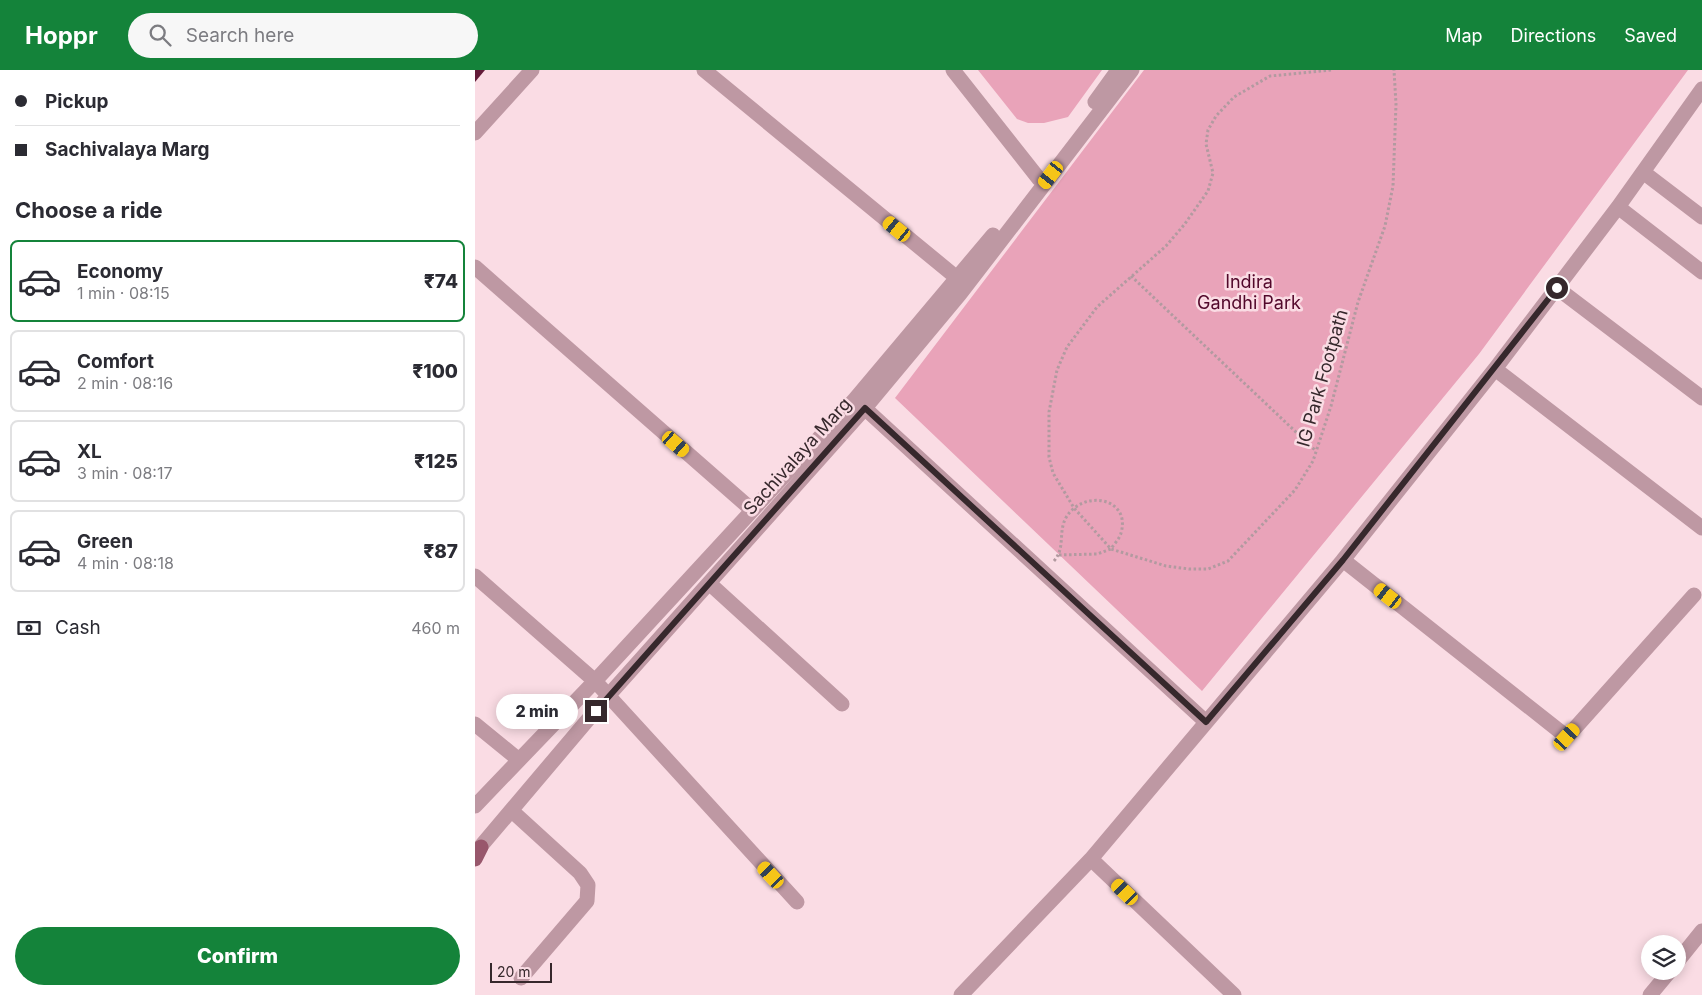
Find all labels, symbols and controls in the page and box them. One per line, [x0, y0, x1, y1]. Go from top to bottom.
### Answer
search box [128, 13, 478, 58]
text: Hoppr [25, 21, 98, 50]
icon: search [146, 21, 174, 49]
text: Search here [186, 24, 294, 47]
text: Map [1445, 25, 1483, 46]
text: Directions [1511, 25, 1596, 46]
text: Saved [1624, 25, 1677, 46]
text: Pickup [45, 90, 108, 113]
text: Sachivalaya Marg [45, 138, 210, 161]
car [1035, 159, 1066, 191]
text: Choose a ride [15, 197, 163, 223]
car [880, 214, 913, 244]
icon: car [17, 259, 62, 304]
text: Economy [77, 260, 163, 283]
text: ₹74 [424, 270, 458, 293]
park label: Indira Gandhi Park [1197, 271, 1301, 313]
route start [1546, 277, 1568, 299]
text: 1 min · 08:15 [77, 283, 170, 303]
street label: IG Park Footpath [1292, 307, 1352, 449]
icon: car [17, 349, 62, 394]
text: Comfort [77, 350, 154, 373]
text: ₹100 [412, 360, 458, 383]
text: 2 min · 08:16 [77, 373, 173, 393]
street label: Sachivalaya Marg [739, 393, 855, 519]
car [659, 428, 692, 460]
icon: car [17, 439, 62, 484]
text: XL [77, 440, 102, 463]
text: ₹125 [414, 450, 458, 473]
text: 3 min · 08:17 [77, 463, 173, 483]
icon: car [17, 529, 62, 574]
text: Green [77, 530, 133, 553]
text: ₹87 [423, 540, 458, 563]
text: 4 min · 08:18 [77, 553, 174, 573]
car [1371, 581, 1404, 611]
icon: cash [15, 614, 43, 642]
text: Cash [55, 616, 101, 639]
text: 460 m [411, 618, 460, 638]
callout: 2 min [496, 694, 579, 728]
route end [585, 700, 607, 722]
text: 2 min [515, 701, 559, 721]
car [1551, 721, 1582, 753]
car [755, 859, 786, 891]
car [1109, 876, 1141, 908]
button: Confirm [15, 927, 460, 985]
map controls [1641, 935, 1686, 980]
button: layers [1641, 935, 1686, 980]
scale bar [490, 960, 553, 983]
text: 20 m [497, 963, 531, 980]

